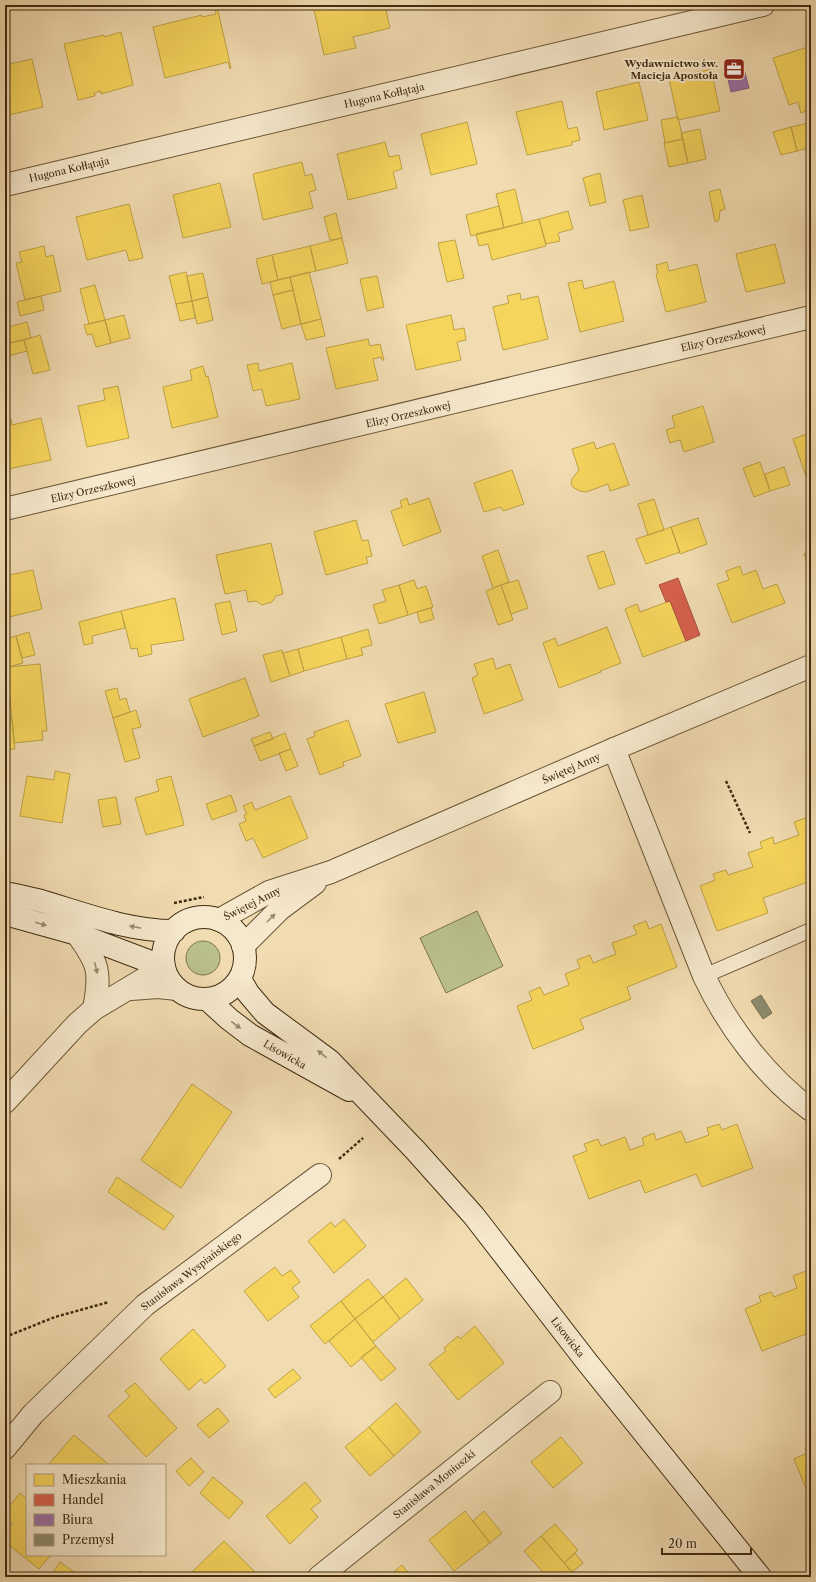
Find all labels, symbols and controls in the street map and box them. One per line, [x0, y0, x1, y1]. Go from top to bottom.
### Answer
office icon: Wydawnictwo św. Macieja Apostoła [721, 56, 747, 82]
place label: Wydawnictwo św. Macieja Apostoła [623, 57, 718, 82]
street label: Hugona Kołłątaja [343, 80, 426, 111]
street label: Hugona Kołłątaja [28, 154, 111, 185]
street label: Elizy Orzeszkowej [680, 322, 767, 355]
street label: Elizy Orzeszkowej [365, 398, 452, 431]
street label: Elizy Orzeszkowej [50, 473, 137, 506]
street label: Świętej Anny [540, 750, 603, 787]
street label: Świętej Anny [222, 883, 283, 923]
one-way arrow [266, 913, 276, 923]
one-way arrow [35, 921, 47, 927]
one-way arrow [129, 924, 141, 930]
one-way arrow [93, 962, 99, 974]
one-way arrow [231, 1021, 241, 1029]
street label: Lisowicka [261, 1037, 309, 1072]
one-way arrow [316, 1050, 327, 1059]
street label: Stanisława Wyspiańskiego [138, 1229, 244, 1314]
street label: Lisowicka [548, 1315, 588, 1360]
street label: Stanisława Moniuszki [391, 1447, 478, 1522]
legend [26, 1464, 166, 1556]
text: Mieszkania [62, 1472, 127, 1487]
text: Handel [62, 1492, 104, 1507]
text: Biura [62, 1512, 93, 1527]
scale bar [662, 1530, 751, 1556]
text: Przemysł [62, 1532, 114, 1547]
text: 20 m [668, 1536, 697, 1551]

